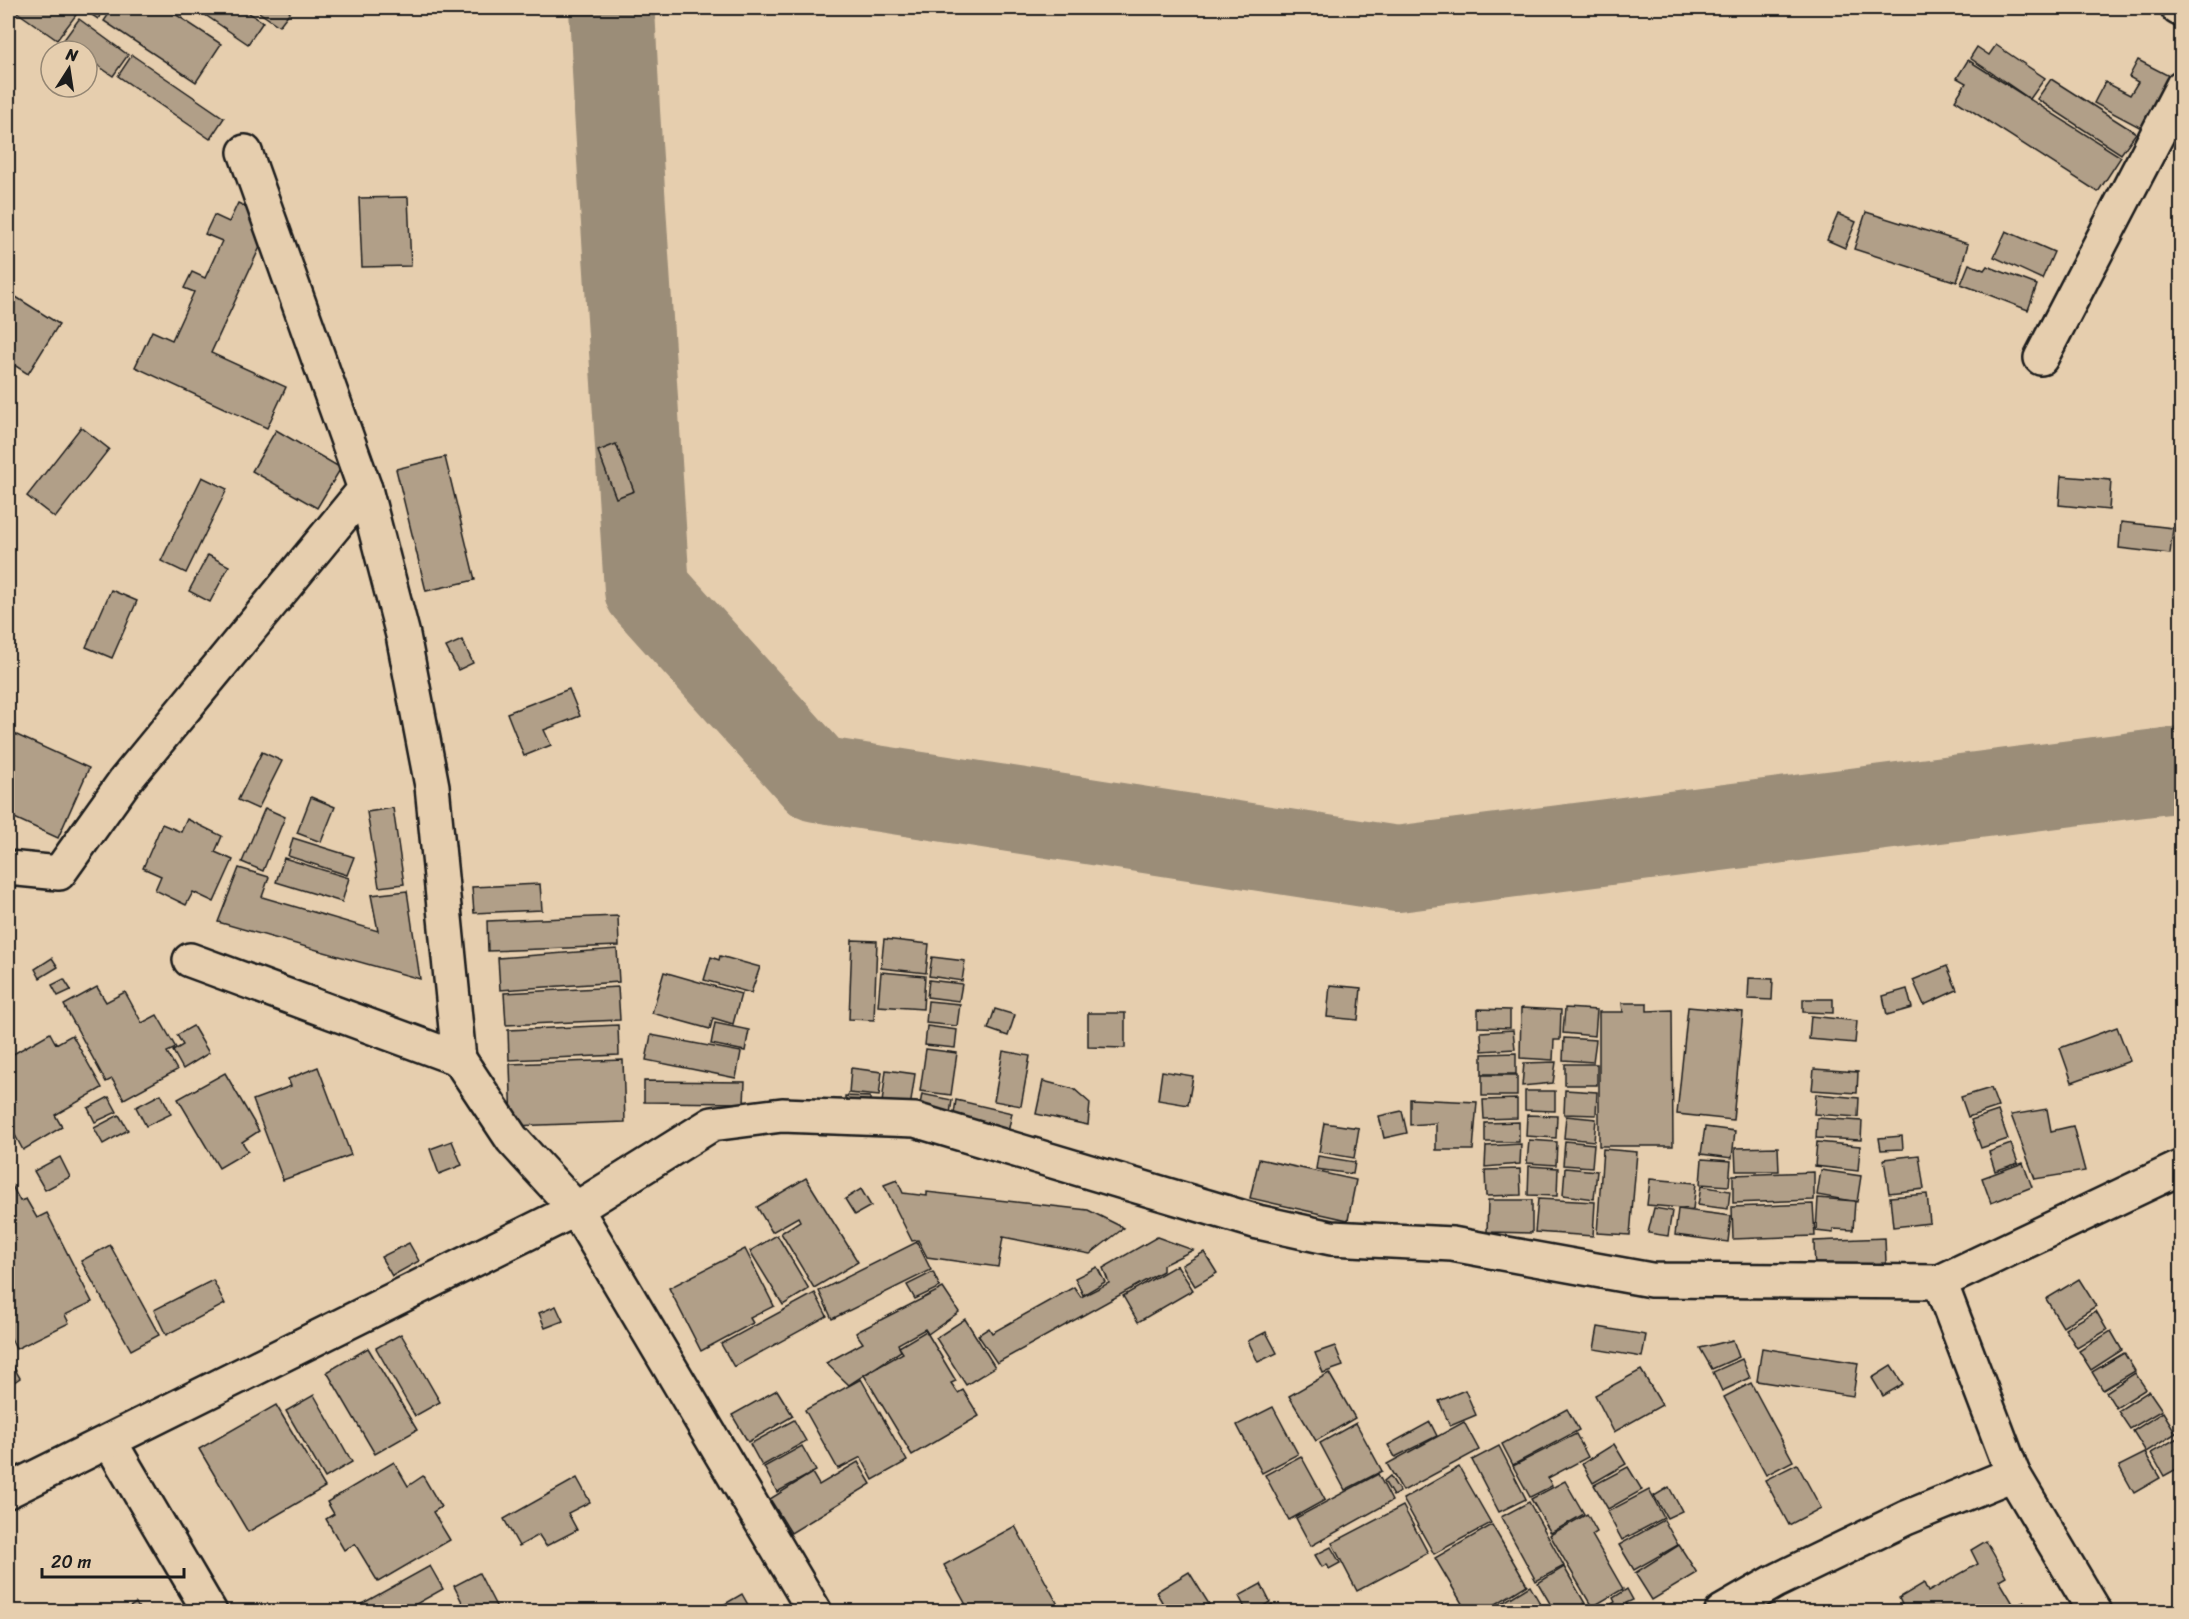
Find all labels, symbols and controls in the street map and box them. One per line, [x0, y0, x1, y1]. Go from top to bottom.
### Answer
north arrow [39, 39, 99, 99]
text: N [63, 39, 81, 70]
scale bar [42, 1541, 184, 1579]
text: 20 m [51, 1546, 91, 1578]

